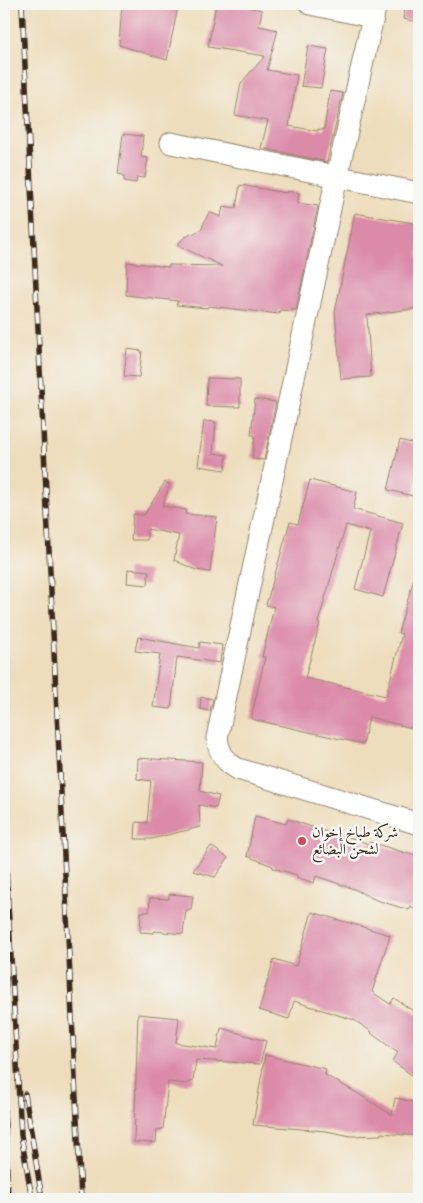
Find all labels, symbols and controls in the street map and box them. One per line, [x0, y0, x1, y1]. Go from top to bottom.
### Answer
place label: شركة طباخ إخوان لشحن البضائع [312, 823, 398, 863]
marker: شركة طباخ إخوان لشحن البضائع [296, 835, 308, 847]

